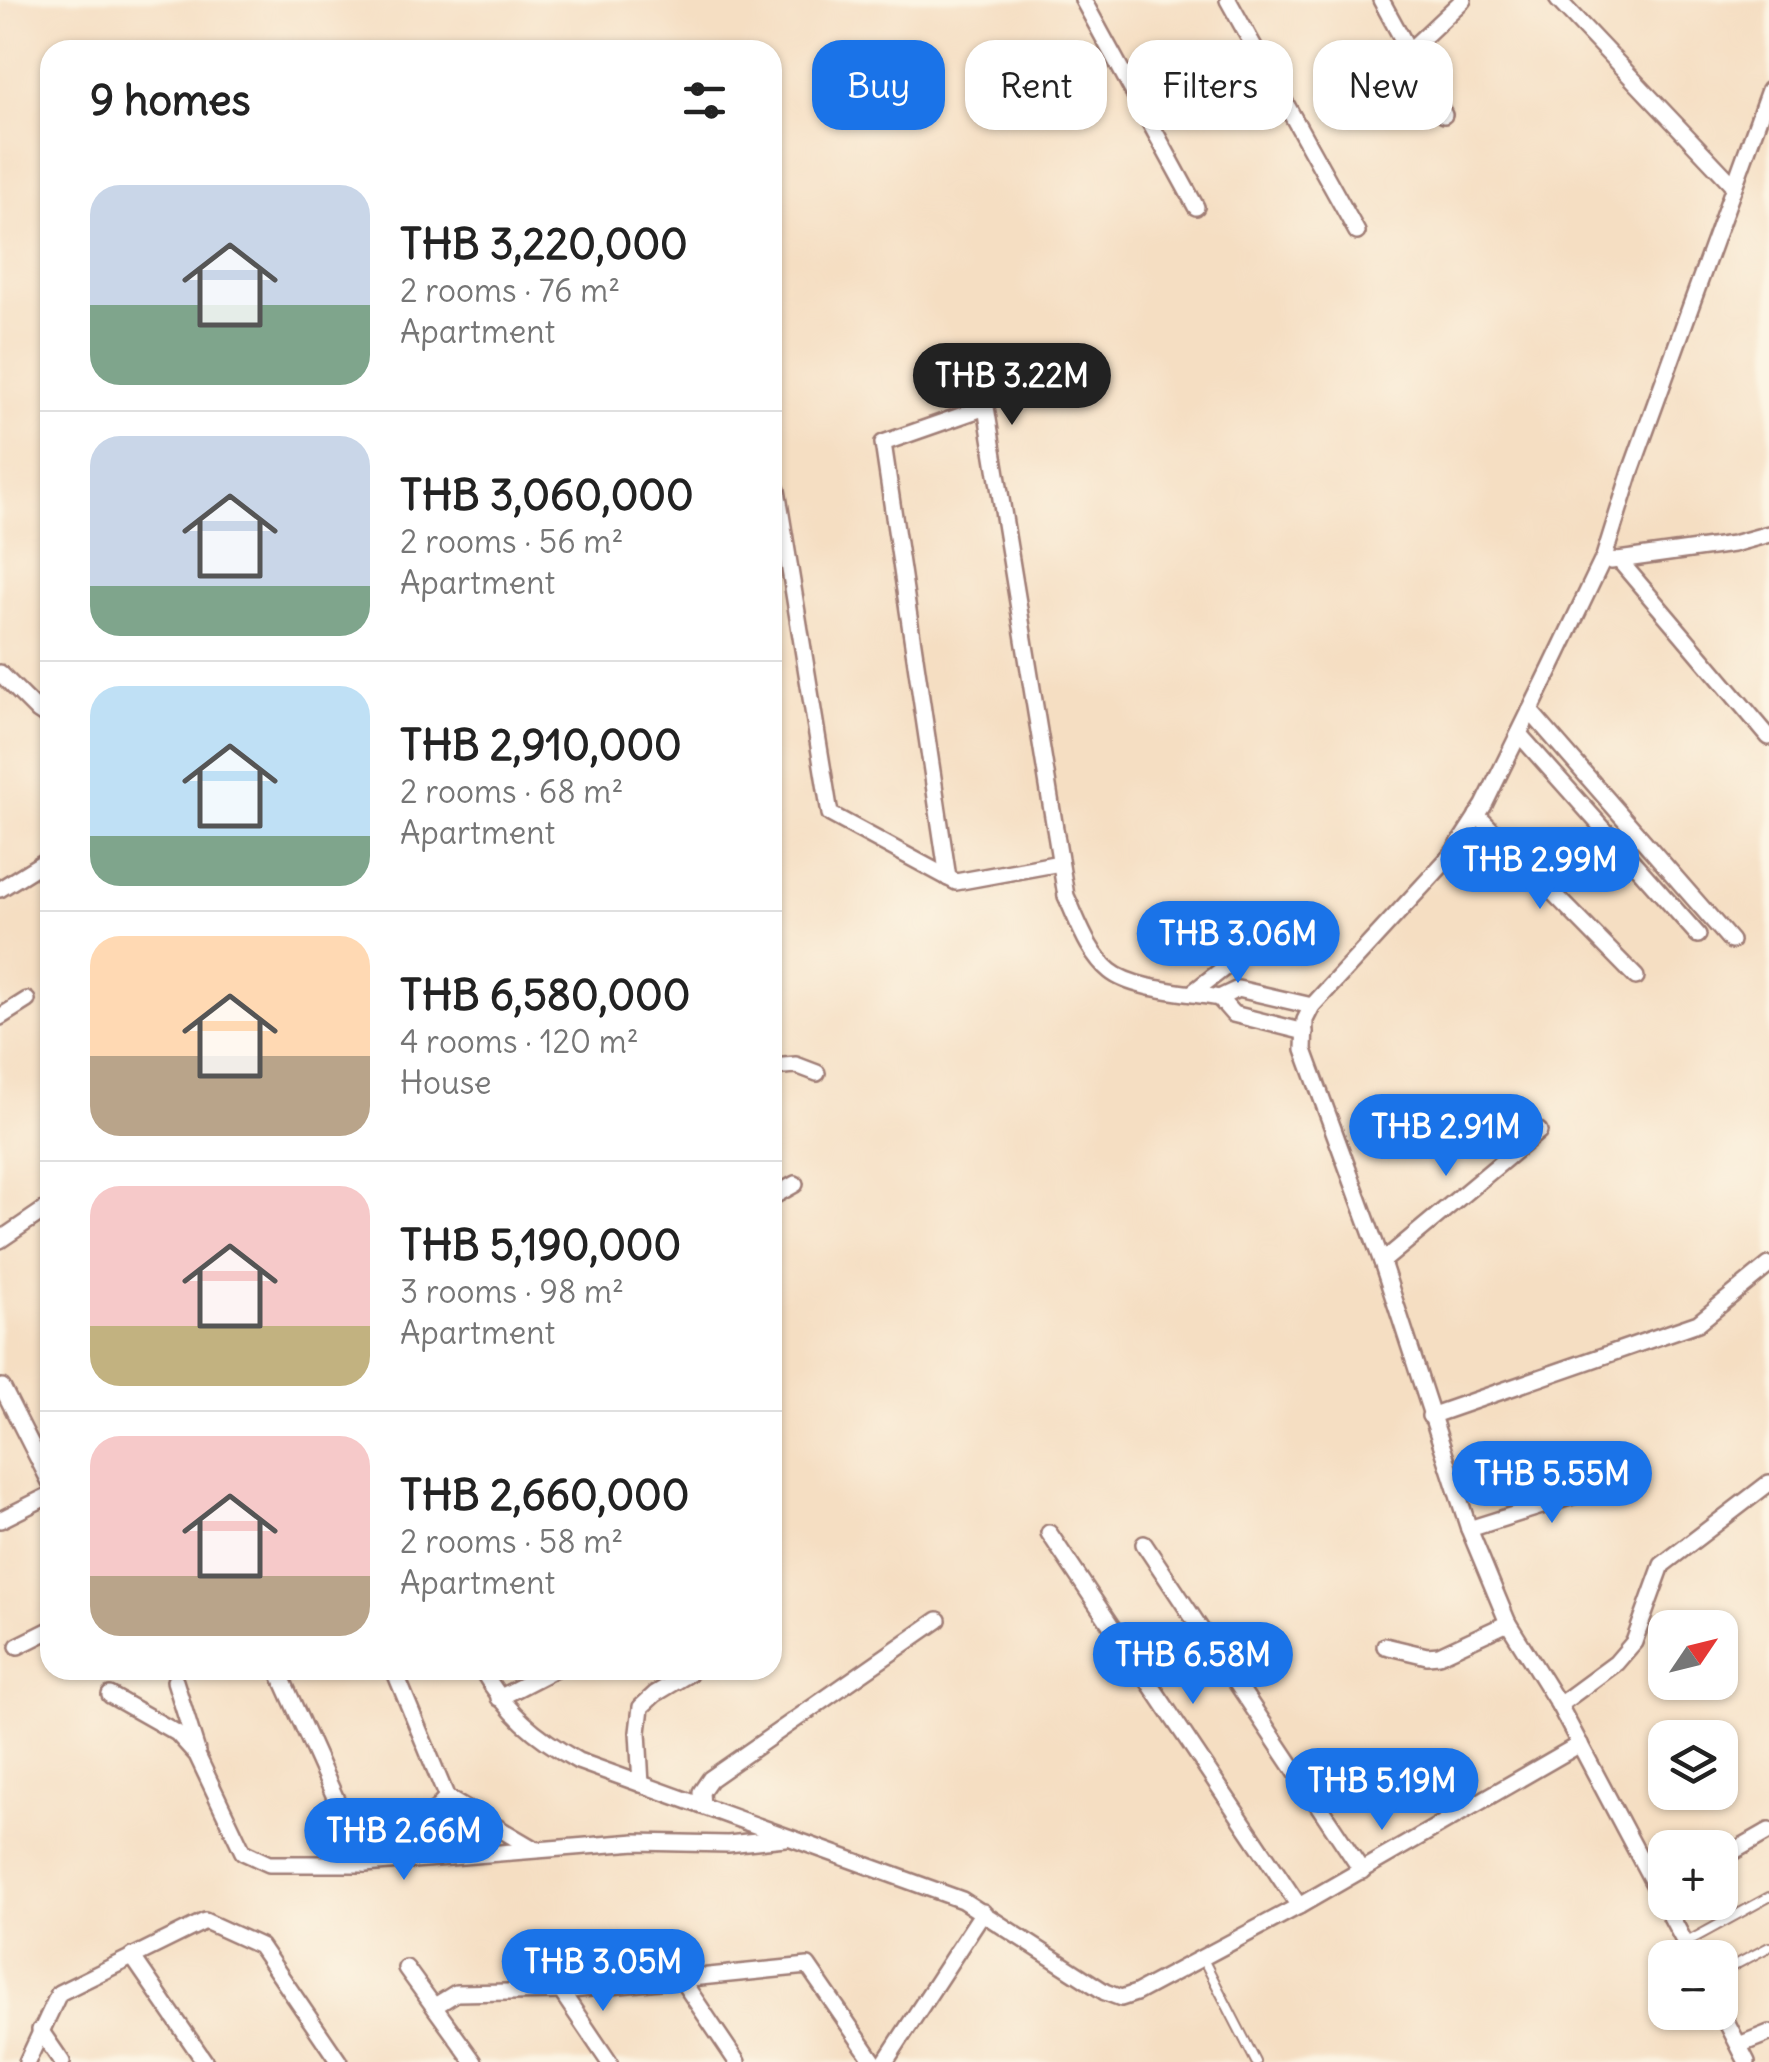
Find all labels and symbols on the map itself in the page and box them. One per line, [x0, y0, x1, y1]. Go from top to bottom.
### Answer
pin: THB 3.22M [898, 343, 1126, 428]
pin: THB 2.99M [1426, 827, 1654, 912]
pin: THB 3.06M [1124, 901, 1352, 986]
pin: THB 2.91M [1332, 1094, 1560, 1179]
pin: THB 5.55M [1438, 1441, 1666, 1526]
north arrow [1648, 1610, 1738, 1700]
pin: THB 6.58M [1079, 1622, 1307, 1707]
pin: THB 5.19M [1268, 1748, 1496, 1833]
pin: THB 2.66M [290, 1798, 518, 1883]
pin: THB 3.05M [489, 1929, 717, 2014]

